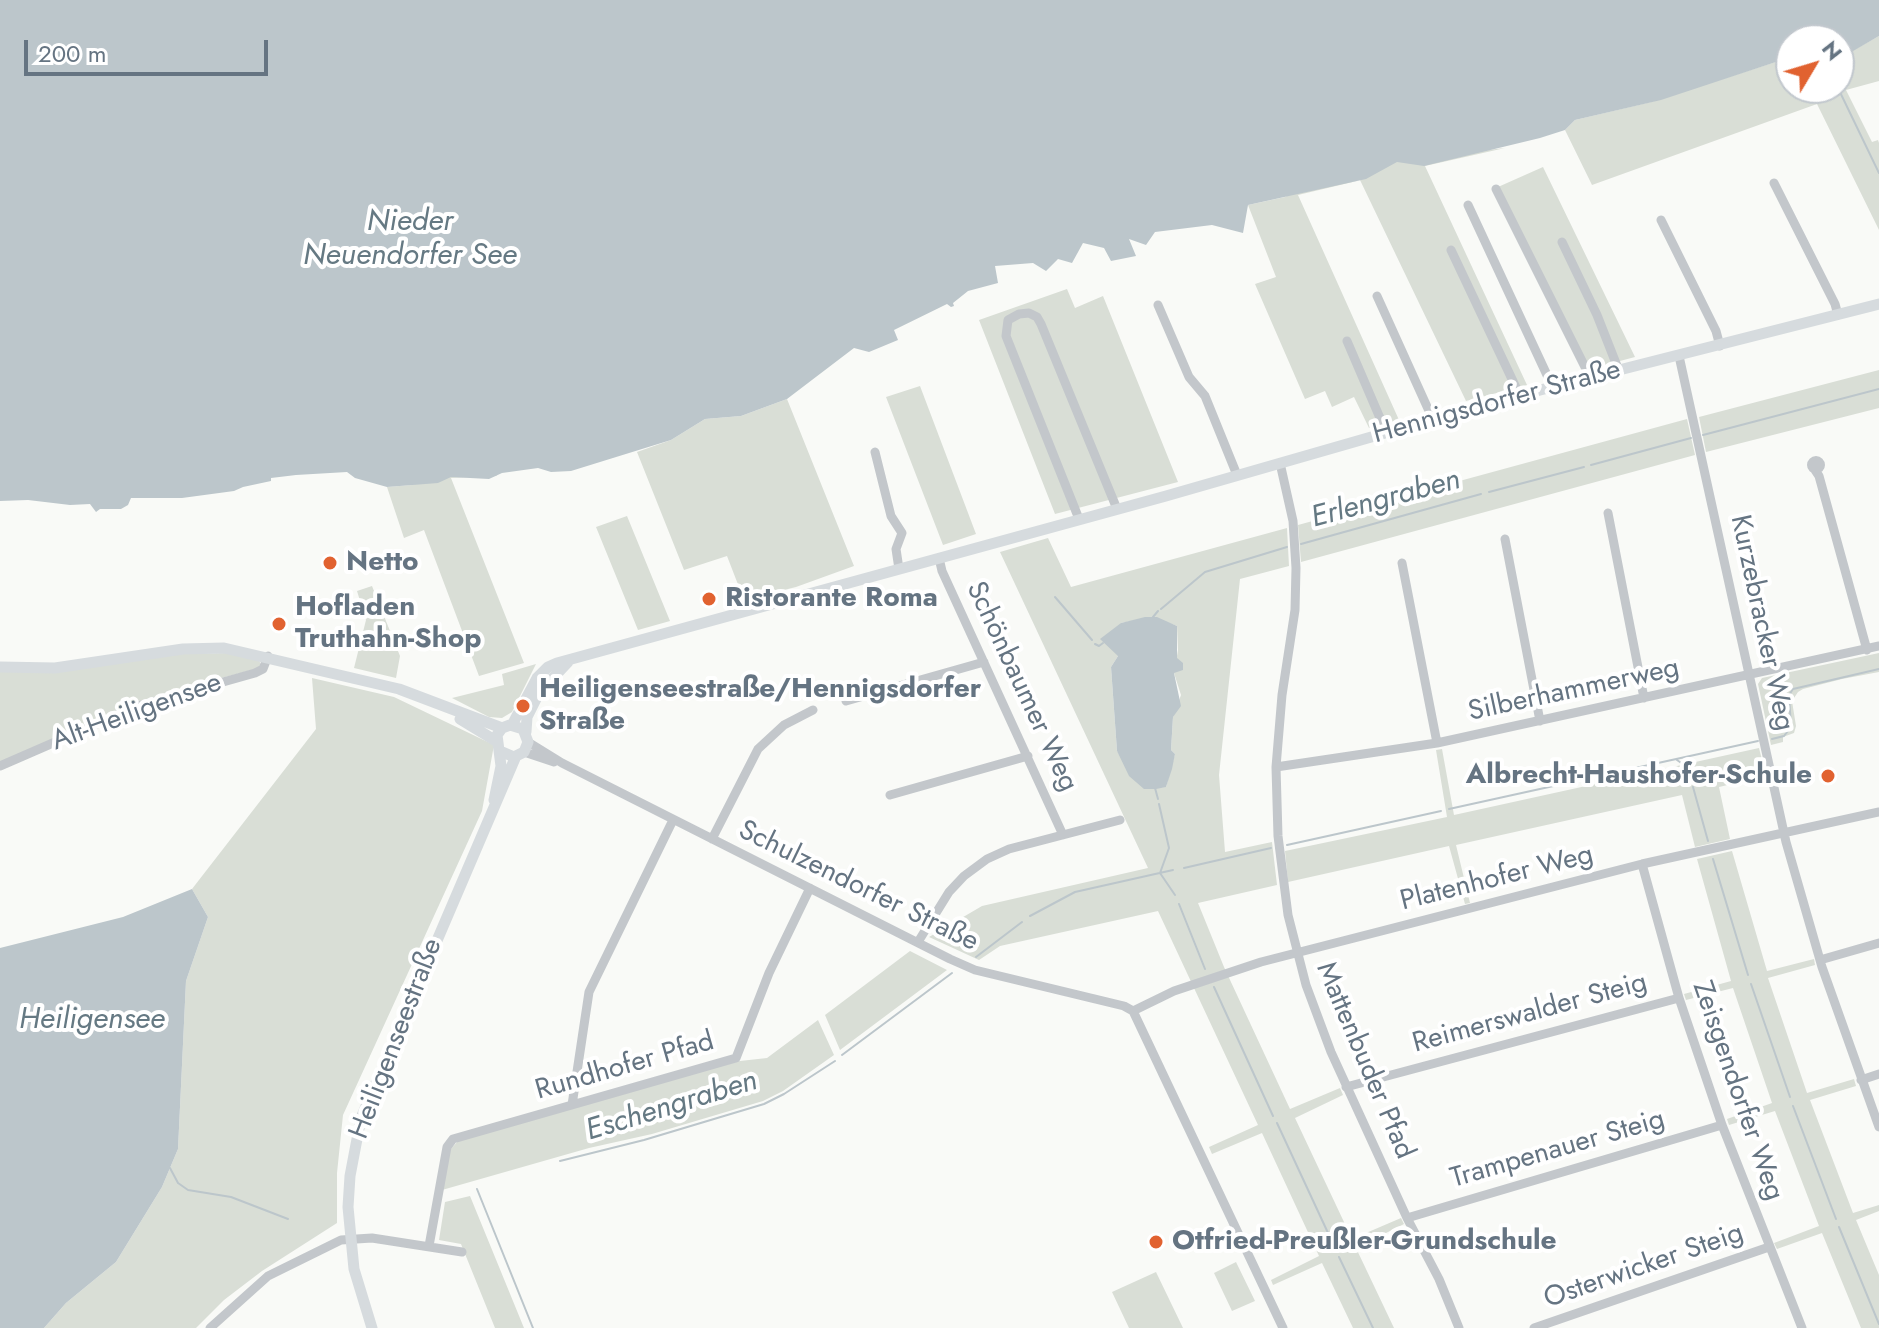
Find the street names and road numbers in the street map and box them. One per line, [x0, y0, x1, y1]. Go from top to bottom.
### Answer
street label: Hennigsdorfer Straße [1369, 354, 1625, 452]
street label: Kurzebracker Weg [1722, 512, 1800, 734]
street label: Schönbaumer Weg [958, 577, 1084, 797]
street label: Silberhammerweg [1465, 652, 1683, 730]
street label: Alt-Heiligensee [48, 667, 226, 759]
street label: Schulzendorfer Straße [733, 814, 983, 960]
street label: Platenhofer Weg [1397, 839, 1597, 919]
street label: Heiligenseestraße [343, 934, 451, 1144]
street label: Mattenbuder Pfad [1307, 958, 1421, 1164]
street label: Reimerswalder Steig [1409, 967, 1651, 1061]
street label: Zeisgendorfer Weg [1684, 977, 1790, 1205]
street label: Rundhofer Pfad [532, 1025, 718, 1109]
street label: Trampenauer Steig [1447, 1103, 1669, 1197]
street label: Osterwicker Steig [1540, 1217, 1748, 1317]

